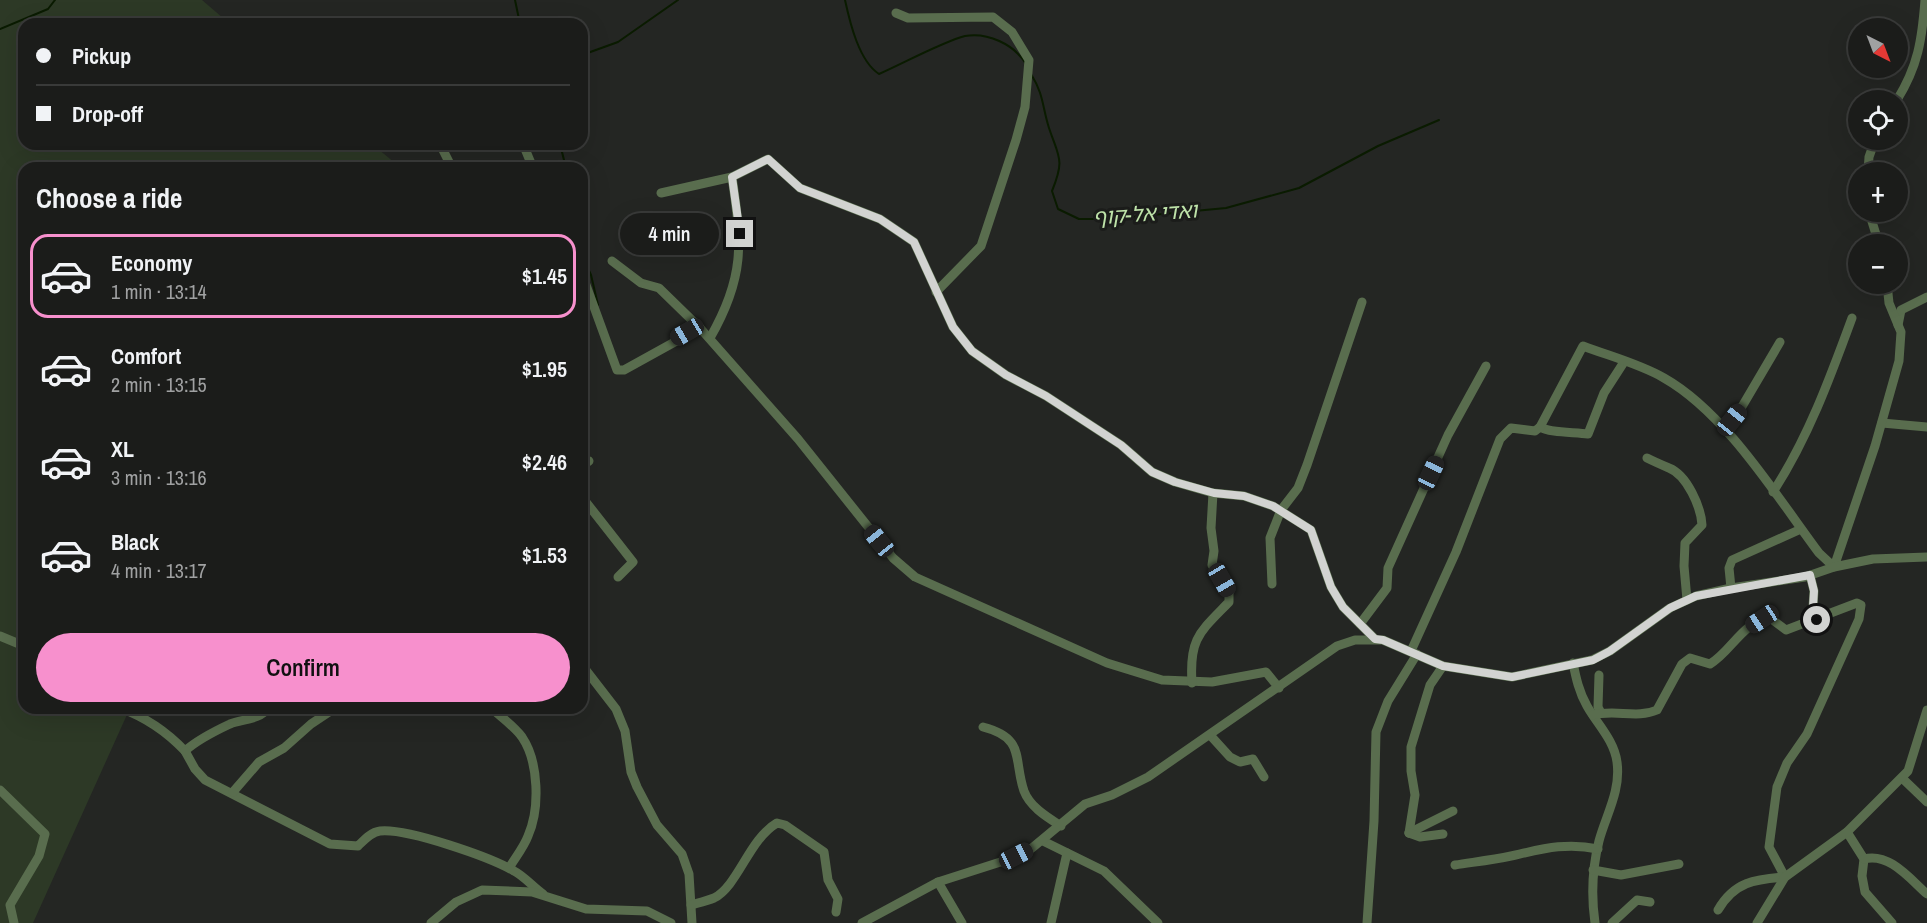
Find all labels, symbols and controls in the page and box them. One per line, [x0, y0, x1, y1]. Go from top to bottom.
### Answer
north arrow [1848, 18, 1908, 78]
map controls [1848, 18, 1908, 294]
text: Pickup [72, 41, 131, 71]
button: locate [1848, 90, 1908, 150]
text: Drop-off [72, 99, 143, 129]
button: + [1848, 162, 1908, 222]
text: Choose a ride [36, 180, 182, 216]
water label: ואדי אל-קוף [1092, 195, 1200, 232]
callout: 4 min [620, 213, 719, 255]
text: 4 min [648, 220, 691, 247]
route end [726, 220, 753, 247]
button: − [1848, 234, 1908, 294]
text: Economy [111, 248, 192, 278]
icon: car [39, 249, 93, 303]
text: $1.45 [522, 261, 567, 291]
text: 1 min · 13:14 [111, 278, 207, 305]
car [667, 315, 707, 349]
text: Comfort [111, 341, 181, 371]
icon: car [39, 342, 93, 396]
text: $1.95 [522, 354, 567, 384]
text: 2 min · 13:15 [111, 371, 207, 398]
car [1714, 400, 1750, 440]
text: XL [111, 434, 134, 464]
icon: car [39, 435, 93, 489]
text: $2.46 [522, 447, 567, 477]
car [1415, 453, 1447, 493]
text: 3 min · 13:16 [111, 464, 207, 491]
car [861, 521, 897, 561]
text: Black [111, 527, 159, 557]
icon: car [39, 528, 93, 582]
text: $1.53 [522, 540, 567, 570]
text: 4 min · 13:17 [111, 557, 207, 584]
car [1205, 560, 1239, 600]
car [1742, 602, 1782, 636]
route start [1803, 606, 1830, 633]
button: Confirm [36, 633, 570, 702]
car [996, 840, 1036, 872]

